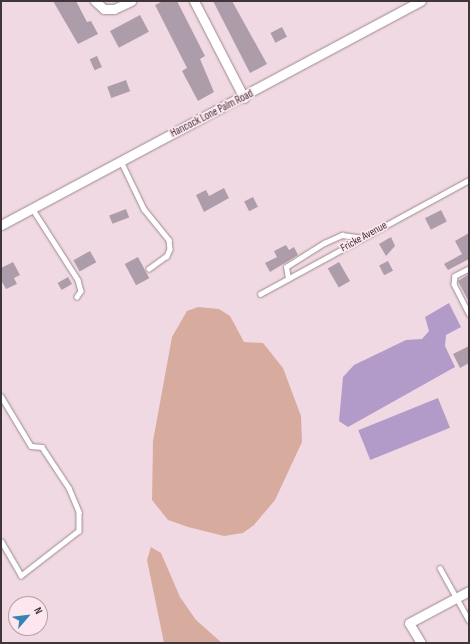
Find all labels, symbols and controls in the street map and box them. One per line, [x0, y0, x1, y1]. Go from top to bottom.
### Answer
street label: Hancock Lone Palm Road [168, 87, 256, 141]
street label: Fricke Avenue [339, 219, 389, 255]
north arrow [8, 596, 48, 636]
text: N [31, 605, 45, 616]

